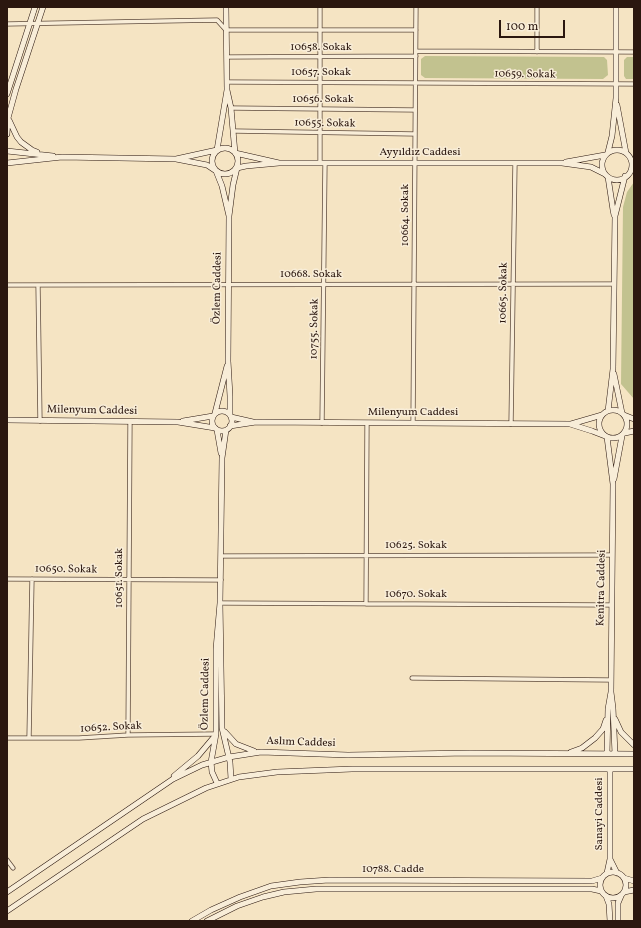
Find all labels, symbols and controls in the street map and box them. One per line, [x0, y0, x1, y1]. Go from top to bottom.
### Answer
scale bar [501, 12, 567, 38]
text: 100 m [506, 19, 538, 35]
street label: 10658. Sokak [290, 41, 352, 55]
street label: 10657. Sokak [291, 66, 351, 80]
street label: 10659. Sokak [494, 68, 556, 82]
street label: 10656. Sokak [292, 93, 354, 107]
street label: 10655. Sokak [294, 117, 356, 131]
street label: Ayyıldız Caddesi [379, 146, 461, 160]
street label: 10664. Sokak [399, 184, 413, 246]
street label: Özlem Caddesi [211, 252, 225, 324]
street label: 10665. Sokak [497, 262, 511, 324]
street label: 10668. Sokak [280, 268, 342, 282]
street label: 10755. Sokak [308, 298, 322, 360]
street label: Milenyum Caddesi [47, 404, 137, 418]
street label: Milenyum Caddesi [368, 406, 458, 420]
street label: 10625. Sokak [385, 539, 447, 553]
street label: 10651. Sokak [113, 548, 127, 608]
street label: Kenitra Caddesi [595, 550, 609, 626]
street label: 10650. Sokak [35, 563, 97, 577]
street label: 10670. Sokak [385, 588, 447, 602]
street label: Özlem Caddesi [199, 658, 213, 730]
street label: 10652. Sokak [80, 720, 142, 736]
street label: Aslım Caddesi [266, 735, 336, 751]
street label: Sanayi Caddesi [593, 777, 607, 851]
street label: 10788. Cadde [362, 863, 424, 877]

